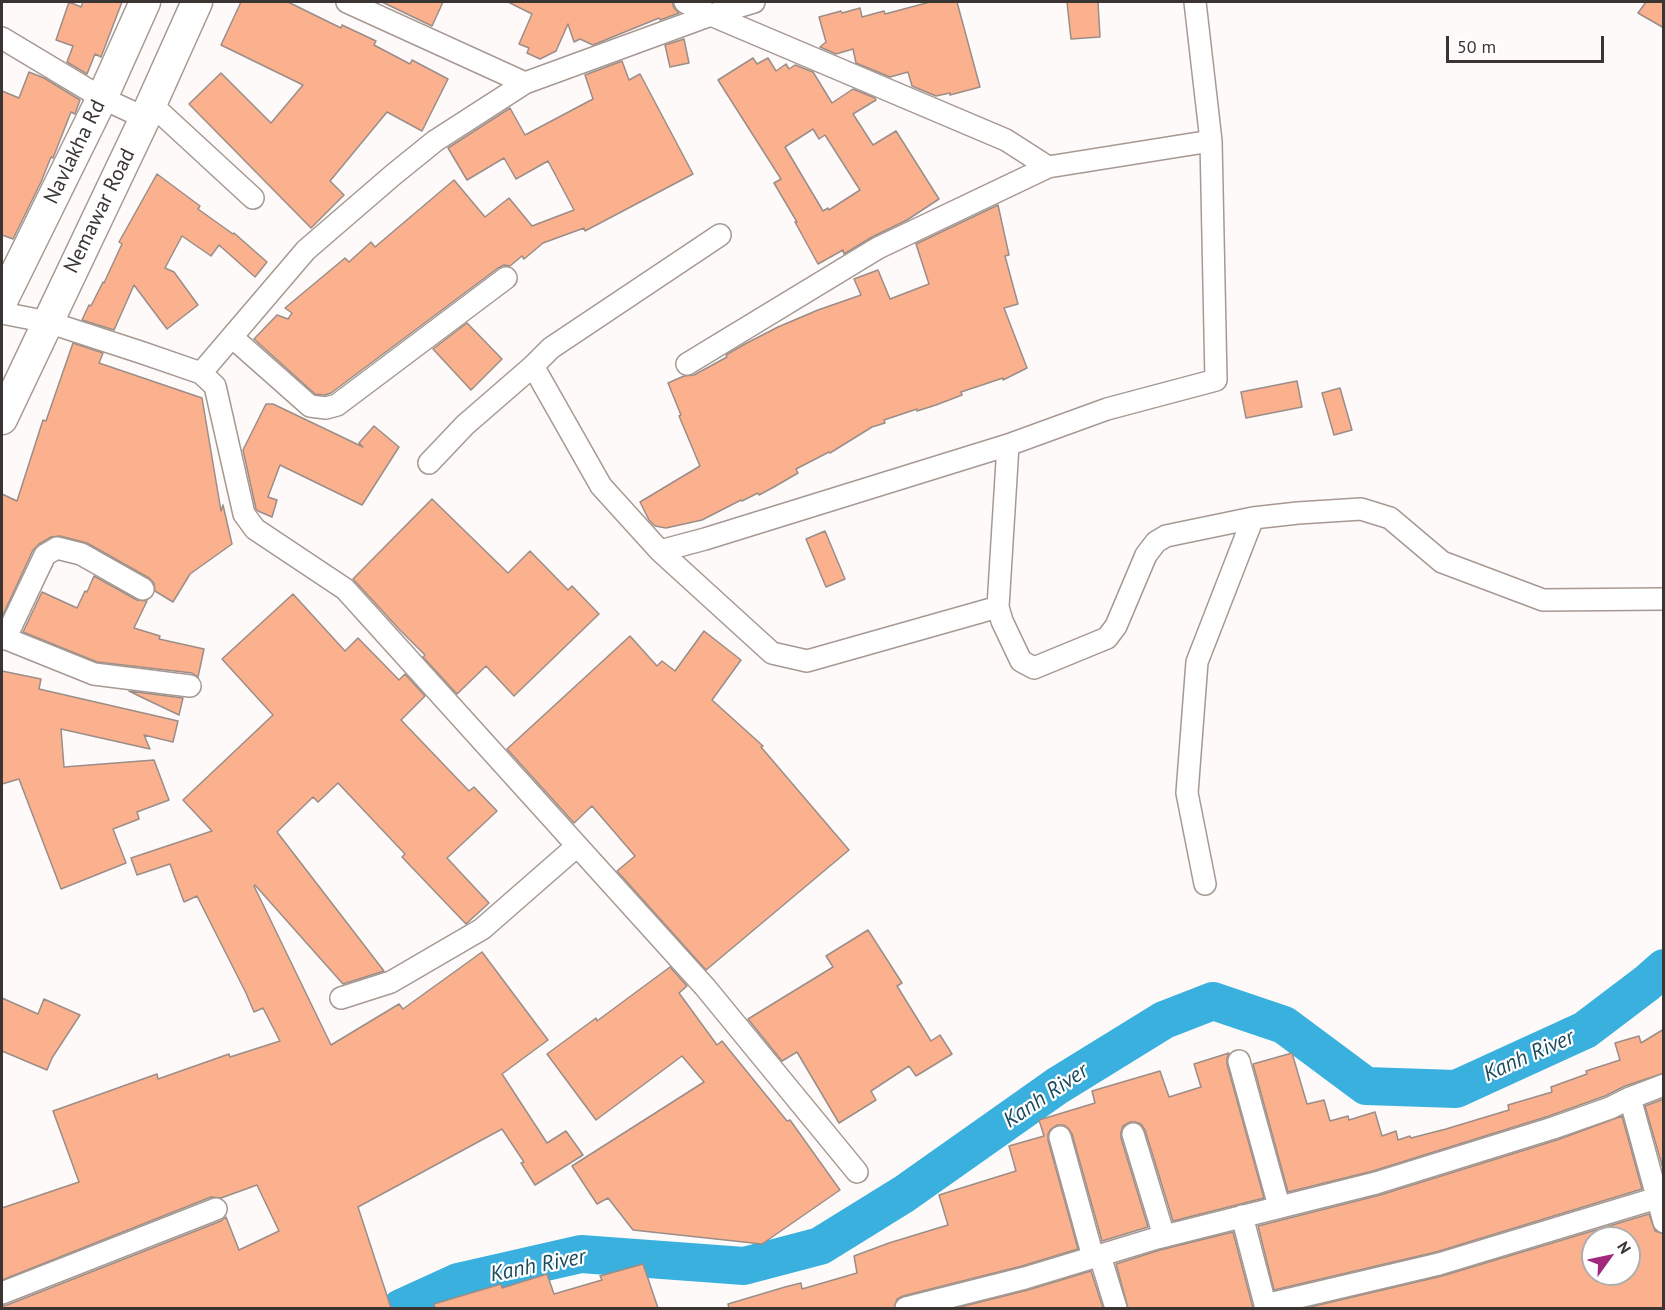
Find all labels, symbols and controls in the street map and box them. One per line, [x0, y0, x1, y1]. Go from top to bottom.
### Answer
scale bar [1449, 24, 1606, 62]
text: 50 m [1457, 35, 1496, 58]
street label: Navlakha Rd [39, 96, 111, 208]
street label: Nemawar Road [59, 145, 141, 277]
water label: Kanh River [1480, 1024, 1578, 1088]
water label: Kanh River [999, 1058, 1093, 1134]
north arrow [1581, 1226, 1641, 1286]
text: N [1613, 1237, 1636, 1257]
water label: Kanh River [488, 1244, 588, 1288]

